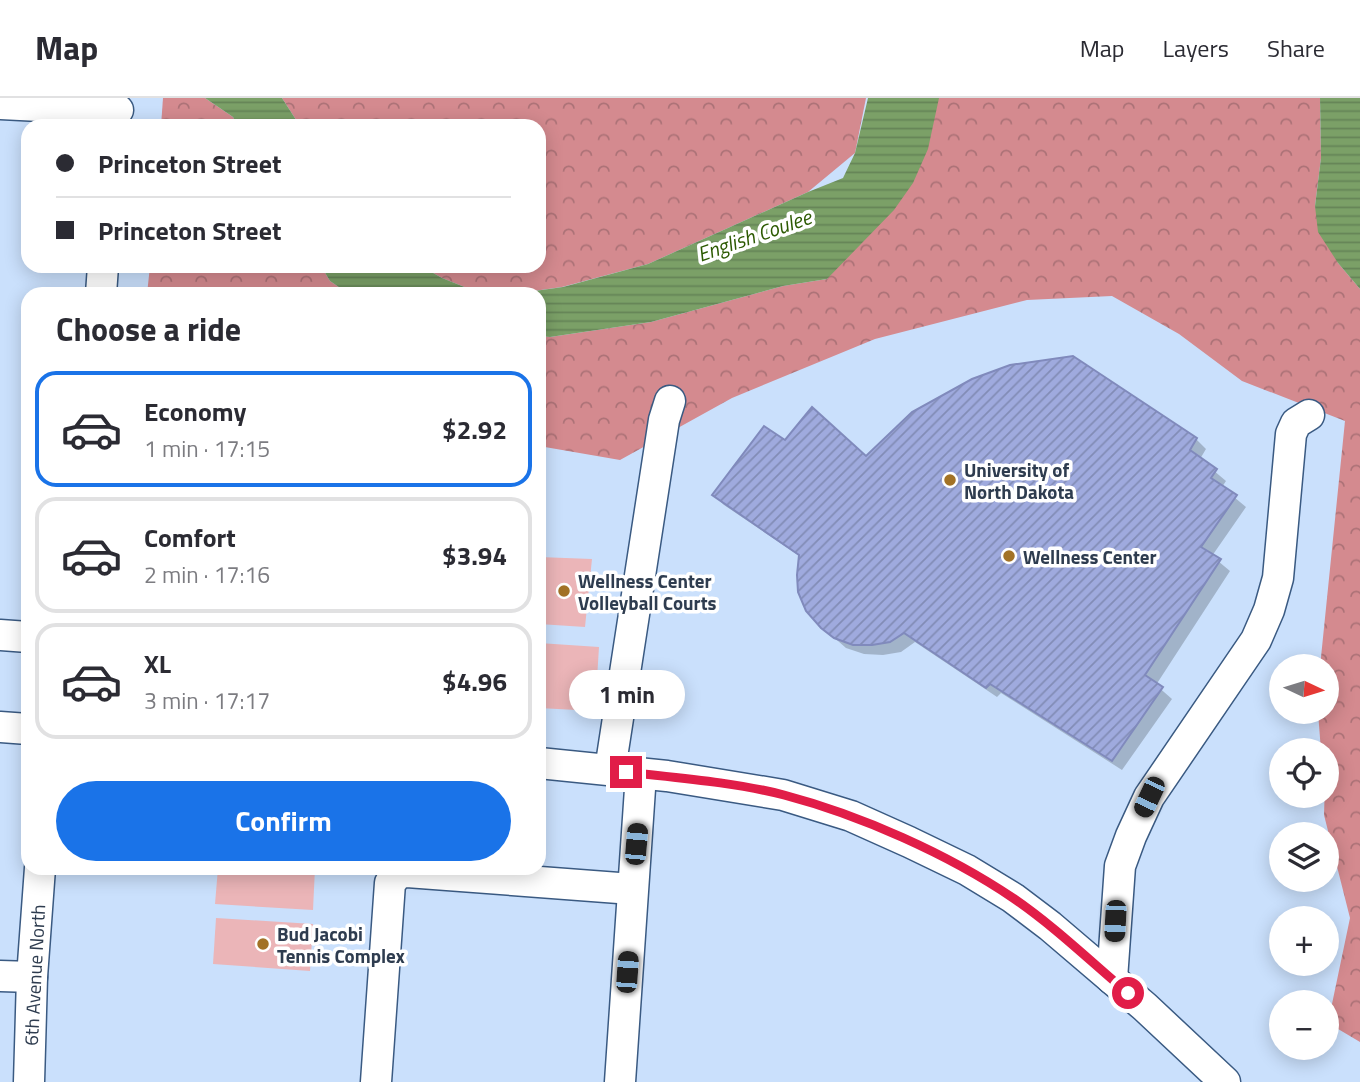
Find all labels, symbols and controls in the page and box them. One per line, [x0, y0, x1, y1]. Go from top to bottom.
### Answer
text: Map [35, 23, 98, 73]
text: Map [1080, 30, 1125, 66]
text: Layers [1163, 30, 1229, 66]
text: Share [1267, 30, 1325, 66]
text: Princeton Street [98, 144, 281, 183]
water label: English Coulee [693, 200, 817, 269]
text: Princeton Street [98, 211, 281, 250]
text: Choose a ride [56, 305, 241, 353]
text: Economy [144, 392, 246, 431]
icon: car [60, 398, 123, 461]
text: $2.92 [442, 410, 507, 449]
text: 1 min · 17:15 [144, 431, 270, 466]
place label: University of North Dakota [964, 455, 1074, 506]
marker: University of North Dakota [942, 472, 958, 488]
text: Comfort [144, 518, 236, 557]
icon: car [60, 524, 123, 587]
text: $3.94 [442, 536, 507, 575]
place label: Wellness Center [1023, 542, 1157, 571]
marker: Wellness Center [1001, 548, 1017, 564]
text: 2 min · 17:16 [144, 557, 270, 592]
place label: Wellness Center Volleyball Courts [578, 566, 717, 617]
marker: Wellness Center Volleyball Courts [556, 583, 572, 599]
text: XL [144, 644, 171, 683]
icon: car [60, 650, 123, 713]
north arrow [1269, 654, 1339, 724]
map controls [1269, 654, 1339, 1060]
text: $4.96 [442, 662, 507, 701]
callout: 1 min [568, 670, 684, 720]
text: 1 min [599, 677, 655, 712]
text: 3 min · 17:17 [144, 683, 270, 718]
button: locate [1269, 738, 1339, 808]
route end [610, 756, 642, 788]
car [1131, 774, 1168, 820]
button: Confirm [56, 781, 511, 861]
car [624, 822, 649, 866]
button: layers [1269, 822, 1339, 892]
car [1104, 899, 1127, 943]
street label: 6th Avenue North [16, 904, 52, 1046]
button: + [1269, 906, 1339, 976]
place label: Bud Jacobi Tennis Complex [277, 919, 405, 970]
marker: Bud Jacobi Tennis Complex [255, 936, 271, 952]
car [616, 950, 639, 994]
route start [1112, 977, 1144, 1009]
button: − [1269, 990, 1339, 1060]

